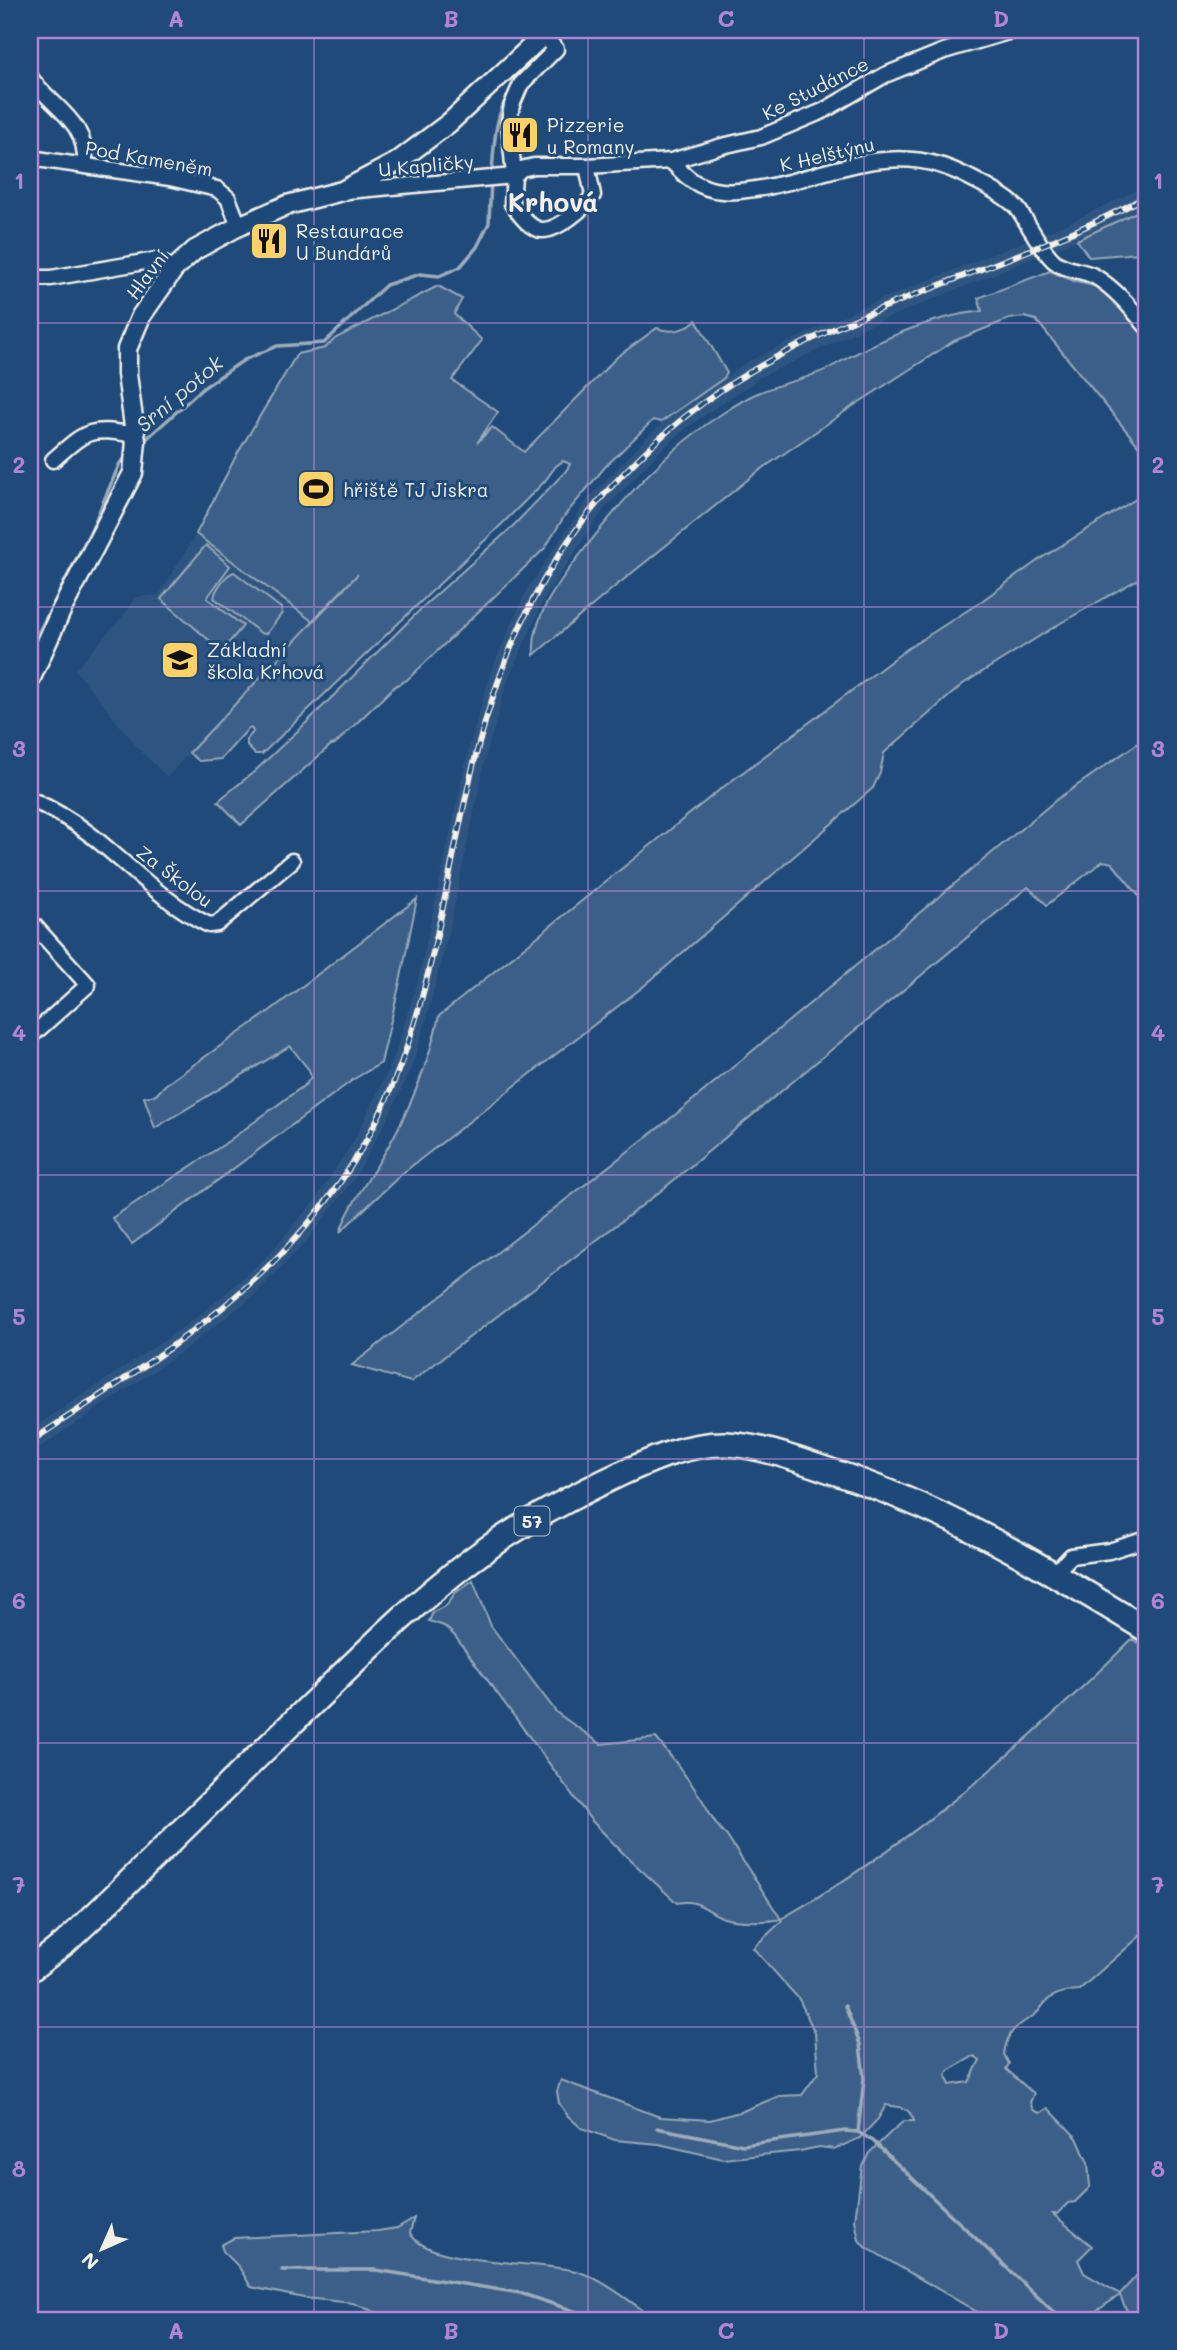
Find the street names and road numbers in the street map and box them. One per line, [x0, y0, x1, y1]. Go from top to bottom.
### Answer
street label: Ke Studánce [758, 50, 872, 126]
street label: K Helštýnu [777, 131, 877, 177]
street label: Pod Kameněm [83, 135, 215, 181]
street label: U Kapličky [377, 148, 475, 182]
street label: Hlavní [120, 244, 174, 304]
street label: Za Školou [132, 839, 218, 913]
road number: 57 [514, 1506, 550, 1536]

